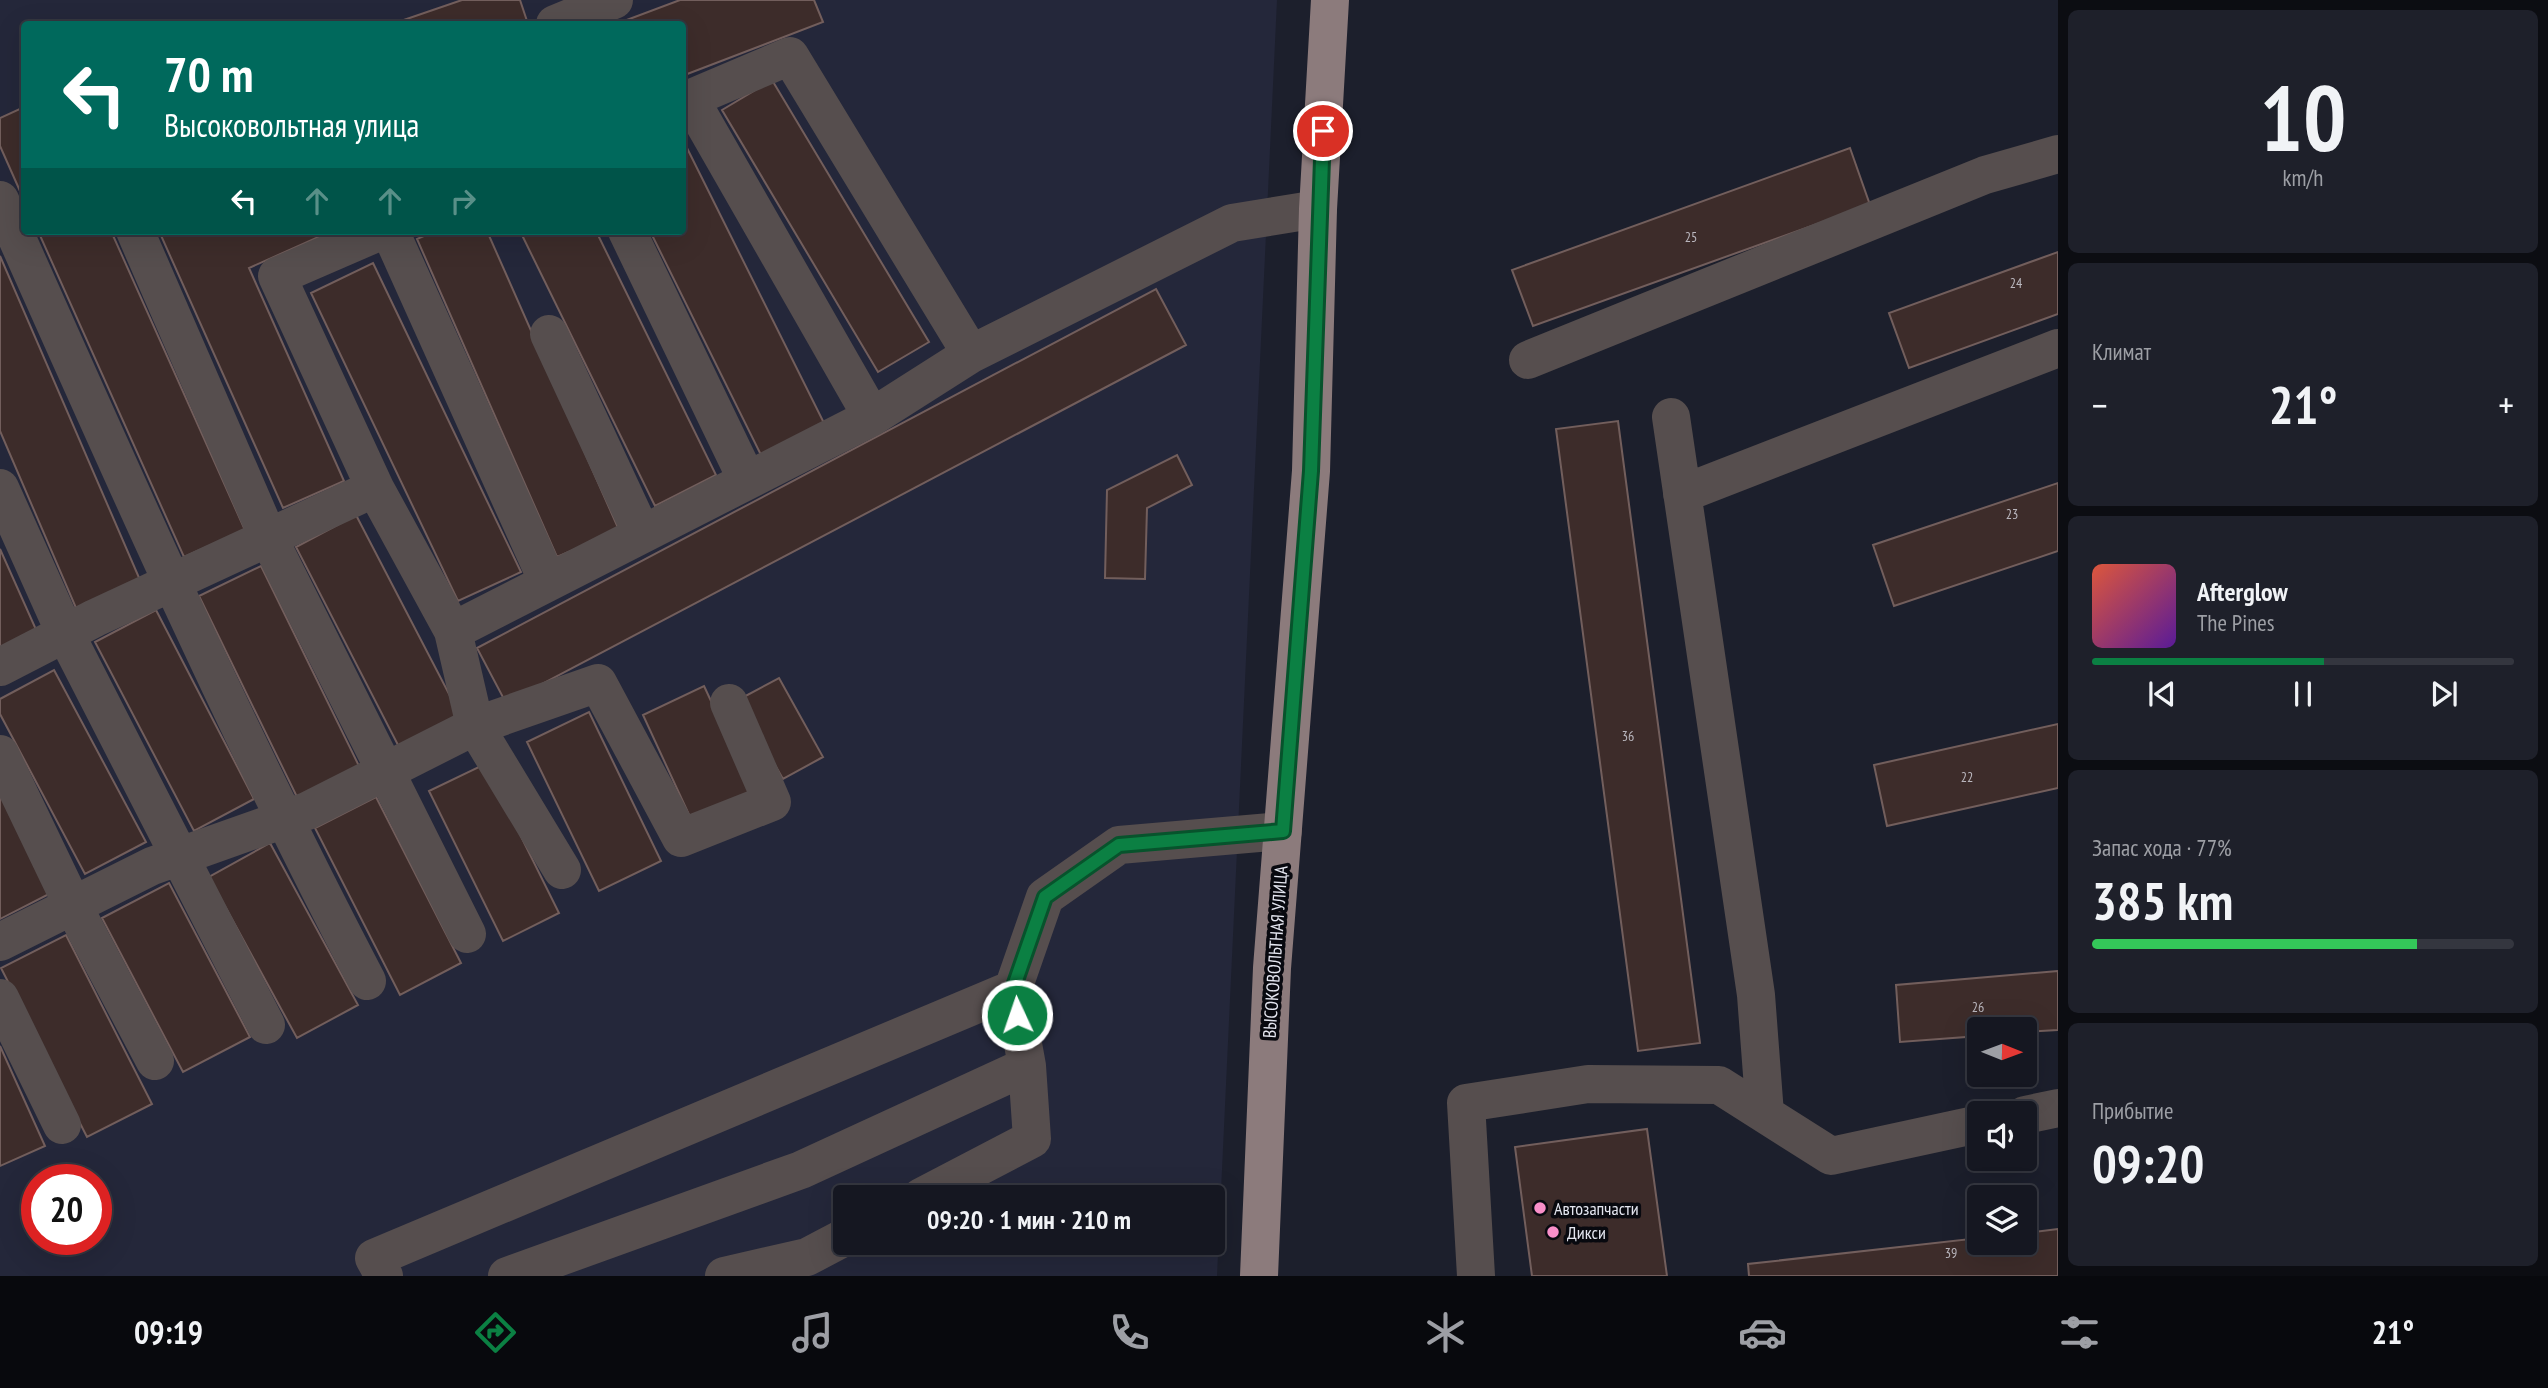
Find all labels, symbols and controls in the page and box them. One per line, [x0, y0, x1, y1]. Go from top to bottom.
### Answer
text: 70 m [164, 42, 253, 106]
icon: left [49, 49, 140, 140]
text: 10 [2260, 58, 2347, 176]
pin [1293, 101, 1353, 161]
text: Высоковольтная улица [164, 104, 419, 146]
icon: arrive [1304, 112, 1342, 150]
text: km/h [2283, 163, 2323, 192]
icon: left [225, 182, 263, 220]
icon: ahead [298, 182, 336, 220]
icon: ahead [371, 182, 409, 220]
icon: right [444, 182, 482, 220]
house number: 25 [1685, 228, 1697, 246]
house number: 24 [2010, 274, 2023, 292]
text: Климат [2092, 337, 2151, 366]
text: 21° [2269, 371, 2337, 438]
text: − [2092, 380, 2108, 429]
text: + [2498, 380, 2514, 429]
house number: 23 [2006, 505, 2018, 523]
text: Afterglow [2197, 575, 2288, 608]
text: The Pines [2197, 608, 2275, 637]
icon: previous [2143, 675, 2181, 713]
icon: pause [2284, 675, 2322, 713]
icon: next [2425, 675, 2463, 713]
house number: 36 [1622, 727, 1634, 745]
house number: 22 [1961, 768, 1973, 786]
text: Запас хода · 77% [2092, 833, 2232, 862]
street label: ВЫСОКОВОЛЬТНАЯ УЛИЦА [1258, 865, 1293, 1039]
text: 385 km [2092, 867, 2233, 934]
position arrow [980, 978, 1054, 1052]
house number: 26 [1972, 998, 1984, 1016]
north arrow [1967, 1017, 2037, 1087]
map controls [1967, 1017, 2037, 1255]
text: Прибытие [2092, 1096, 2173, 1125]
button: sound [1967, 1101, 2037, 1171]
text: 09:20 [2092, 1130, 2204, 1197]
speed limit sign: 20 [21, 1164, 112, 1255]
button: layers [1967, 1185, 2037, 1255]
place label: Автозапчасти [1554, 1197, 1639, 1220]
marker: Автозапчасти [1532, 1200, 1548, 1216]
text: 09:20 · 1 мин · 210 m [927, 1203, 1131, 1236]
place label: Дикси [1567, 1221, 1606, 1244]
marker: Дикси [1545, 1224, 1561, 1240]
house number: 39 [1945, 1244, 1957, 1262]
icon: directions [471, 1308, 520, 1357]
icon: music [788, 1308, 837, 1357]
icon: phone [1105, 1308, 1154, 1357]
icon: climate [1421, 1308, 1470, 1357]
icon: car [1738, 1308, 1787, 1357]
icon: filters [2055, 1308, 2104, 1357]
text: 09:19 [134, 1311, 203, 1353]
text: 21° [2372, 1311, 2414, 1353]

